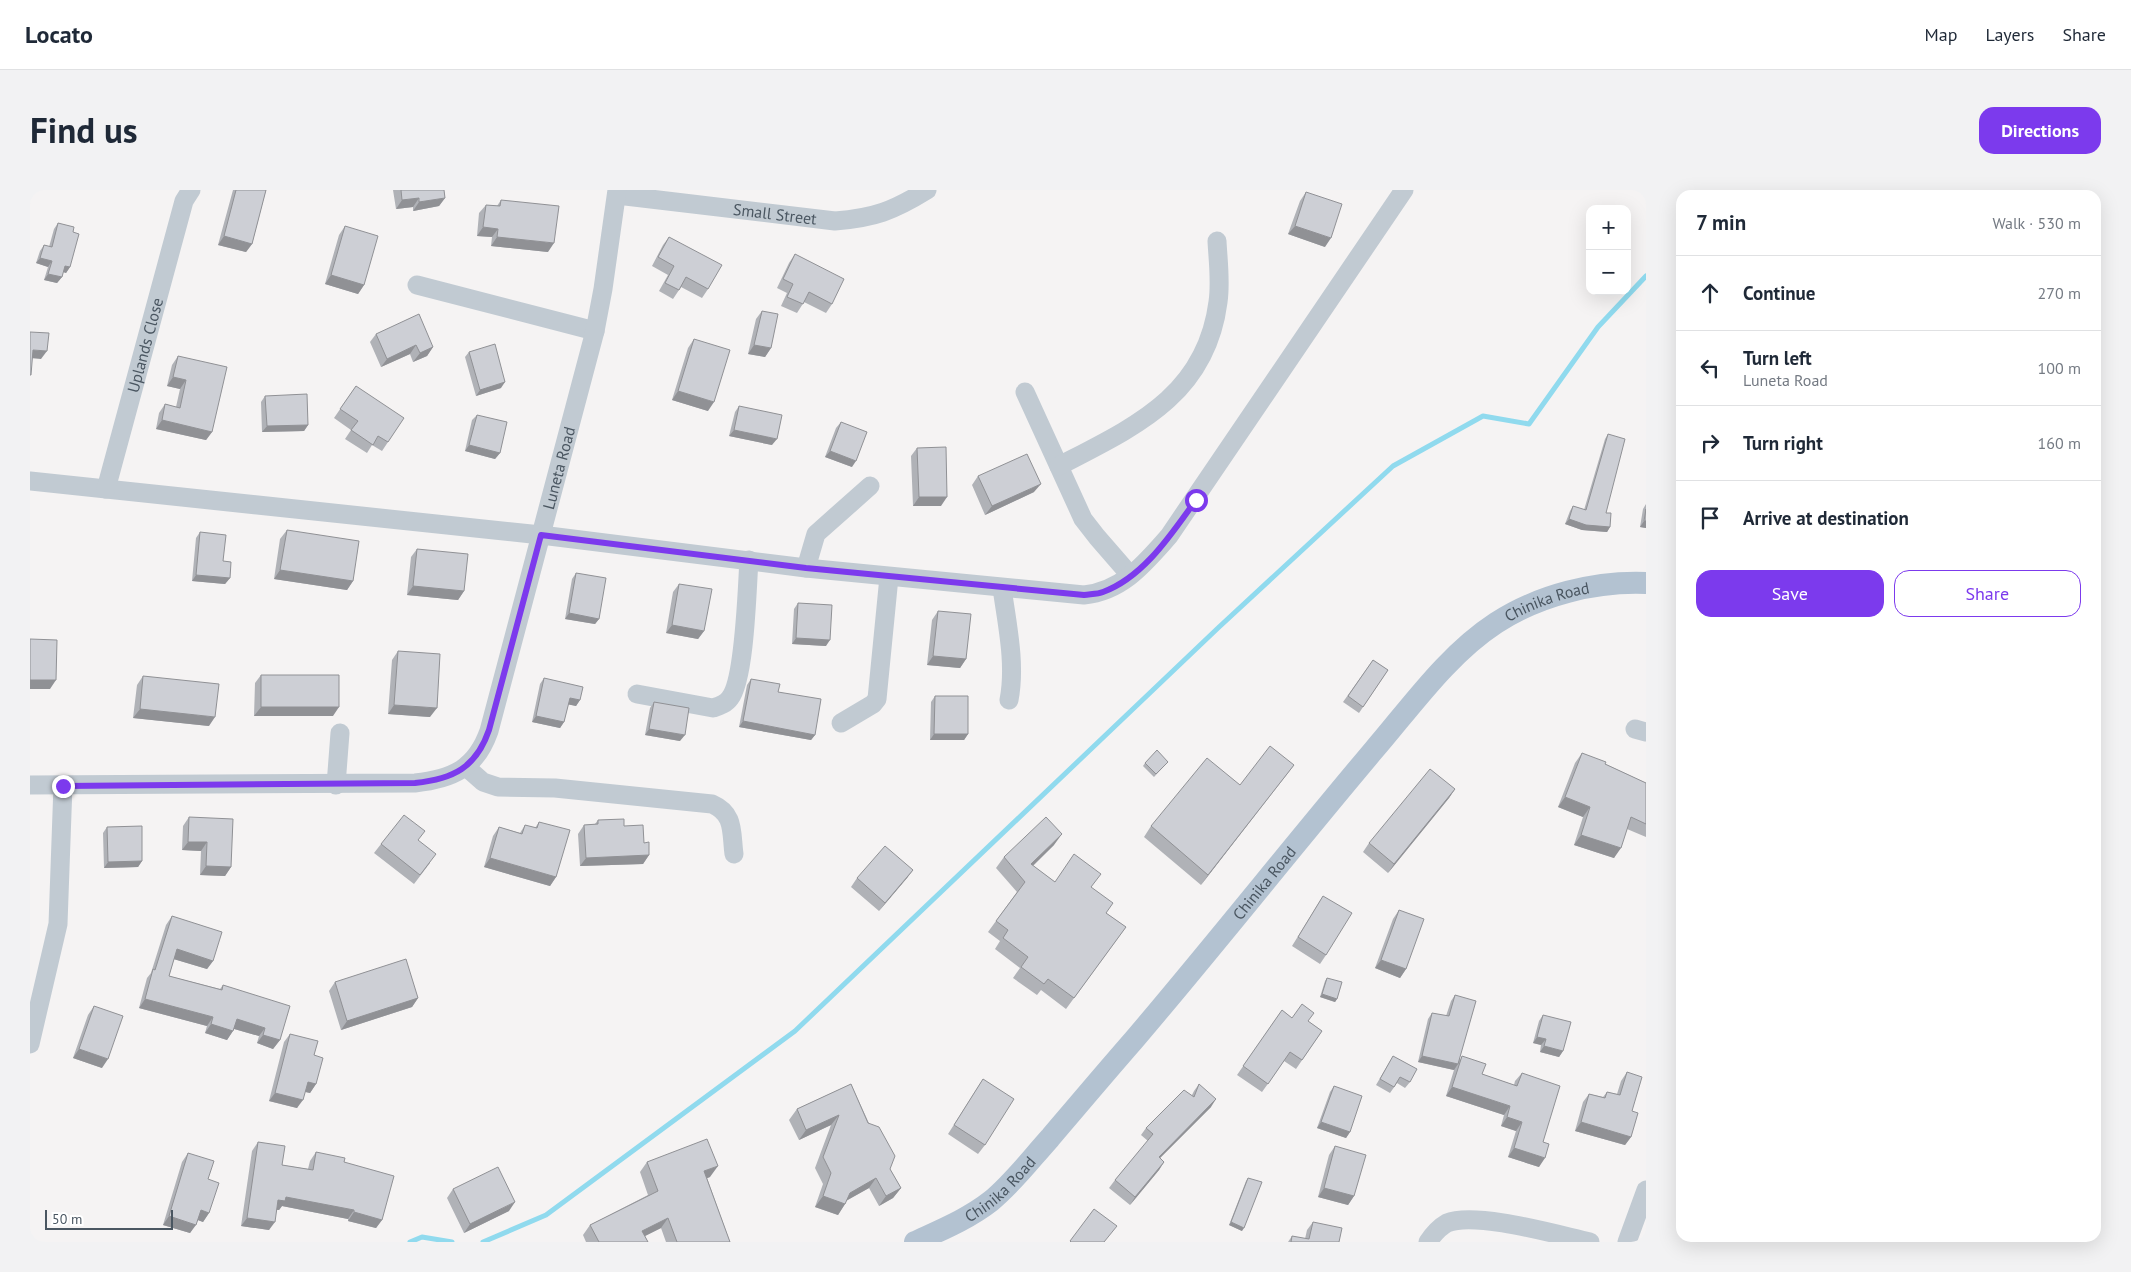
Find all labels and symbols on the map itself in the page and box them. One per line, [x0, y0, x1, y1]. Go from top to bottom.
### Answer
street label: Small Street [732, 199, 818, 229]
street label: Uplands Close [123, 296, 167, 395]
street label: Luneta Road [538, 424, 579, 512]
route start [1185, 489, 1208, 512]
street label: Chinika Road [1501, 577, 1591, 626]
route end [52, 775, 75, 798]
street label: Chinika Road [1228, 842, 1300, 924]
street label: Chinika Road [961, 1152, 1040, 1226]
scale bar [45, 1207, 172, 1230]

